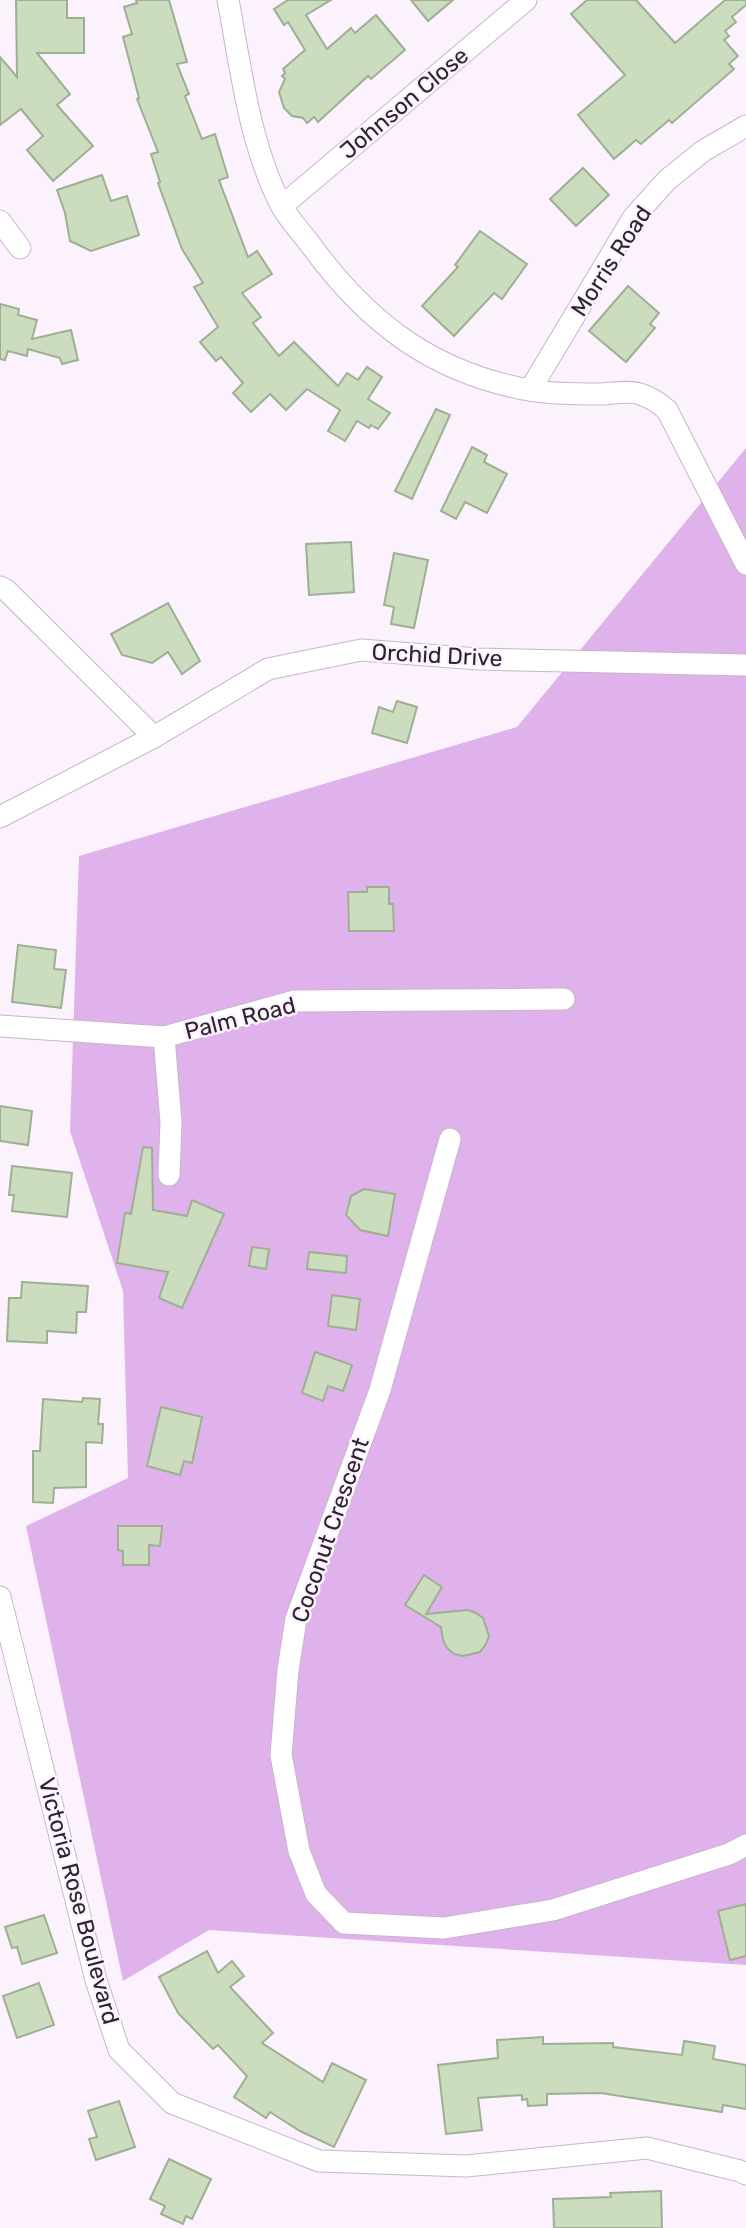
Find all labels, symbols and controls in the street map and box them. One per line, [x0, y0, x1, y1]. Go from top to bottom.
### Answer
street label: Johnson Close [334, 41, 474, 165]
street label: Morris Road [565, 200, 657, 322]
street label: Orchid Drive [371, 638, 503, 672]
street label: Palm Road [182, 991, 298, 1045]
street label: Coconut Crescent [285, 1434, 375, 1626]
street label: Victoria Rose Boulevard [33, 1775, 125, 2027]

